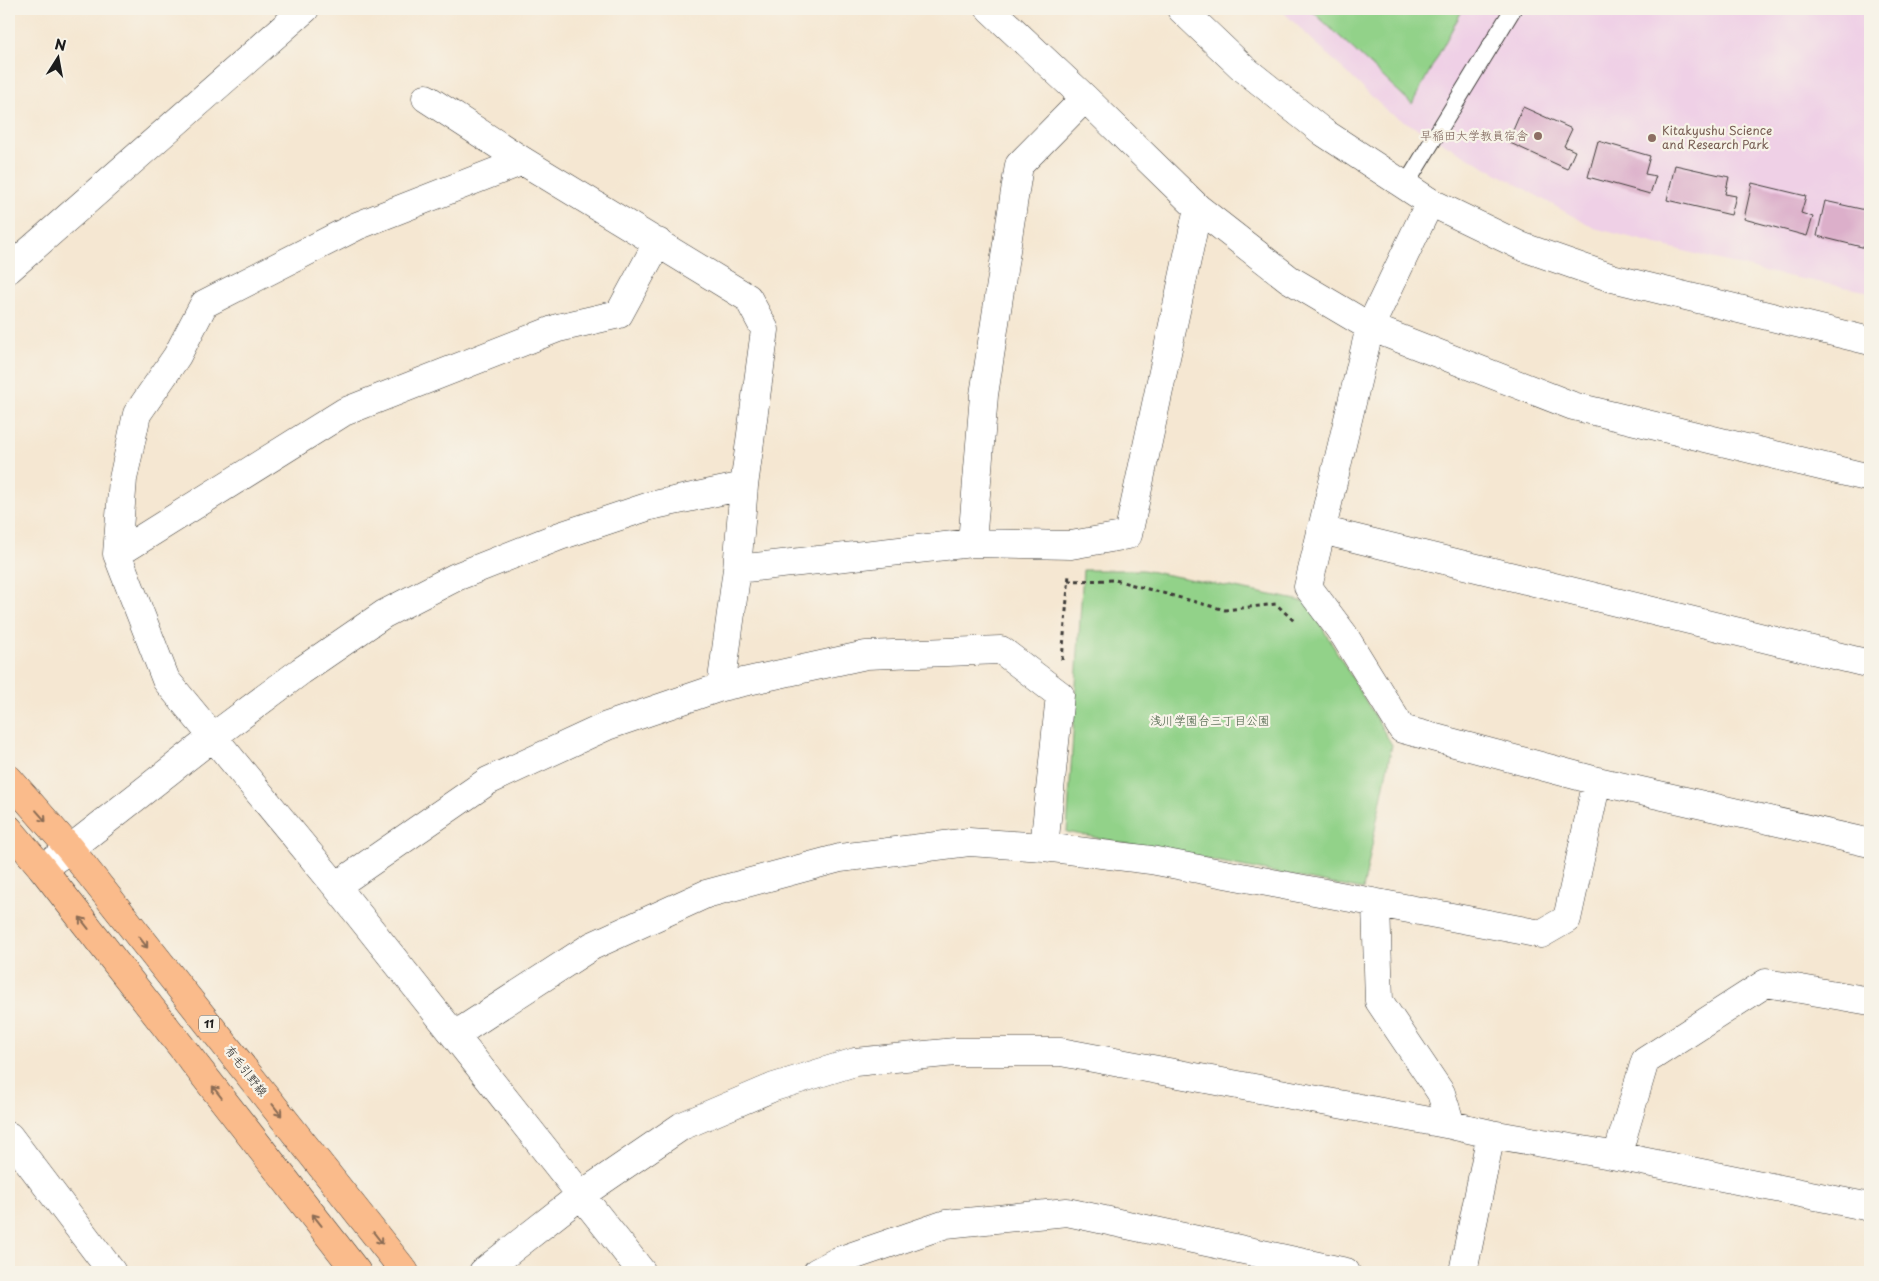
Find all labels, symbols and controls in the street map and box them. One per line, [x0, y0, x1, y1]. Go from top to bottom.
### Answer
north arrow [32, 32, 82, 82]
text: N [53, 33, 68, 56]
place label: Kitakyushu Science and Research Park [1662, 121, 1772, 153]
place label: 早稲田大学教員宿舎 [1420, 126, 1528, 144]
marker: 早稲田大学教員宿舎 [1532, 130, 1544, 142]
marker: Kitakyushu Science and Research Park [1646, 132, 1658, 144]
park label: 浅川学園台三丁目公園 [1150, 711, 1270, 729]
one-way arrow [35, 809, 47, 822]
one-way arrow [79, 916, 90, 929]
one-way arrow [138, 935, 149, 948]
road number: 11 [199, 1016, 219, 1032]
street label: 有毛引野線 [221, 1041, 272, 1100]
one-way arrow [211, 1086, 222, 1099]
one-way arrow [271, 1103, 282, 1116]
one-way arrow [311, 1214, 322, 1227]
one-way arrow [372, 1231, 383, 1244]

